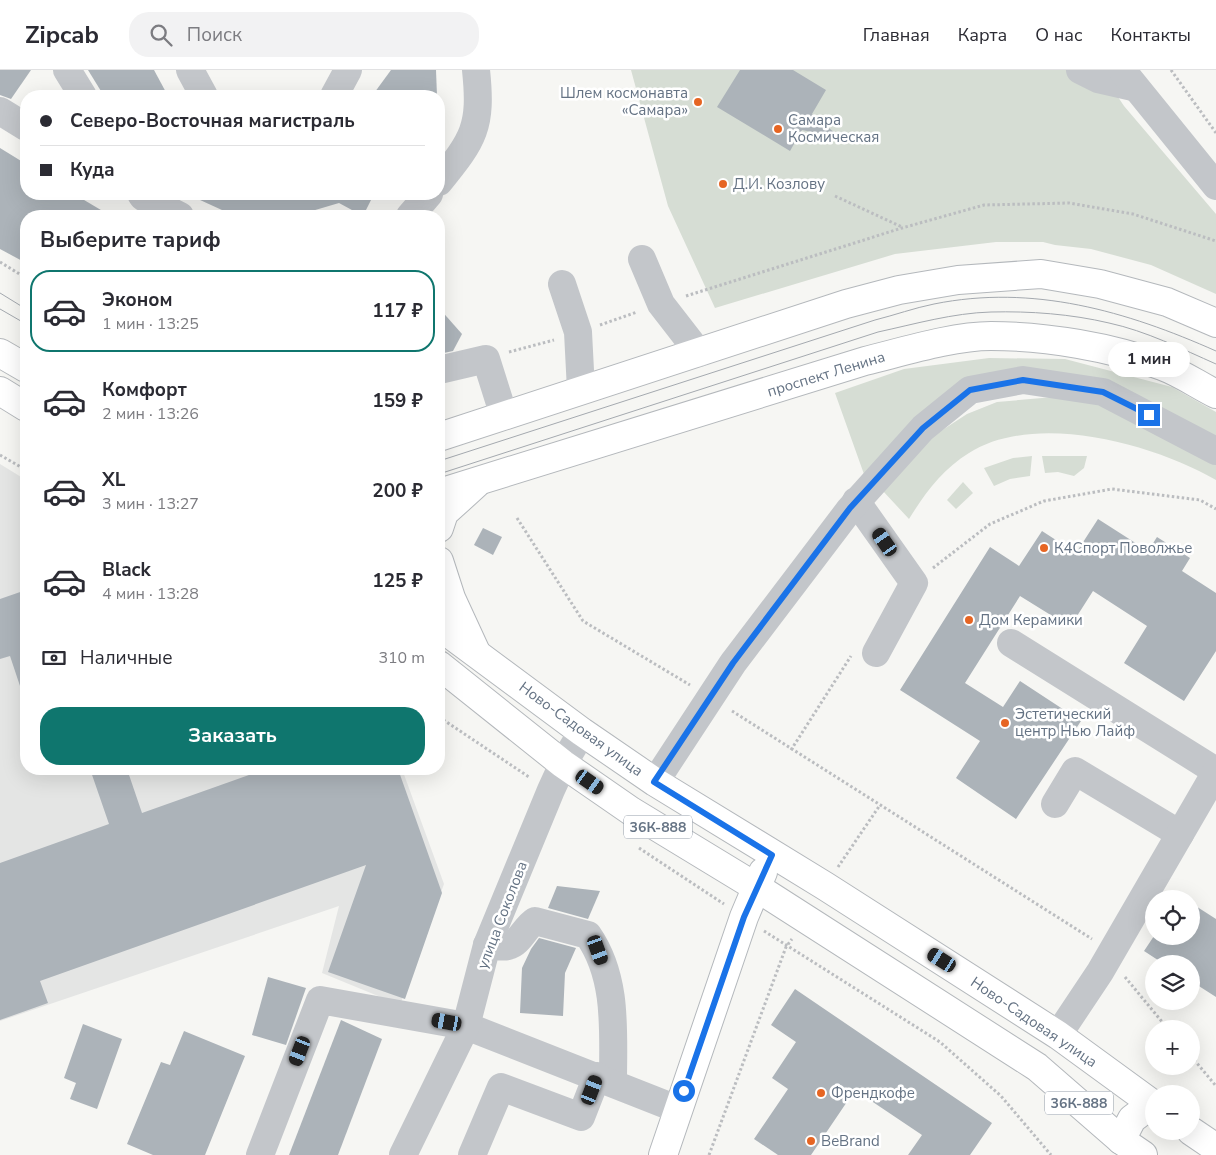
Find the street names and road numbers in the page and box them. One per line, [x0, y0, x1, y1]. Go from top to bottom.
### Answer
street label: проспект Ленина [765, 347, 887, 401]
street label: Ново-Садовая улица [515, 677, 647, 781]
road number: 36К-888 [624, 816, 692, 839]
street label: улица Соколова [472, 858, 532, 972]
street label: Ново-Садовая улица [967, 972, 1101, 1072]
road number: 36К-888 [1045, 1091, 1113, 1114]

